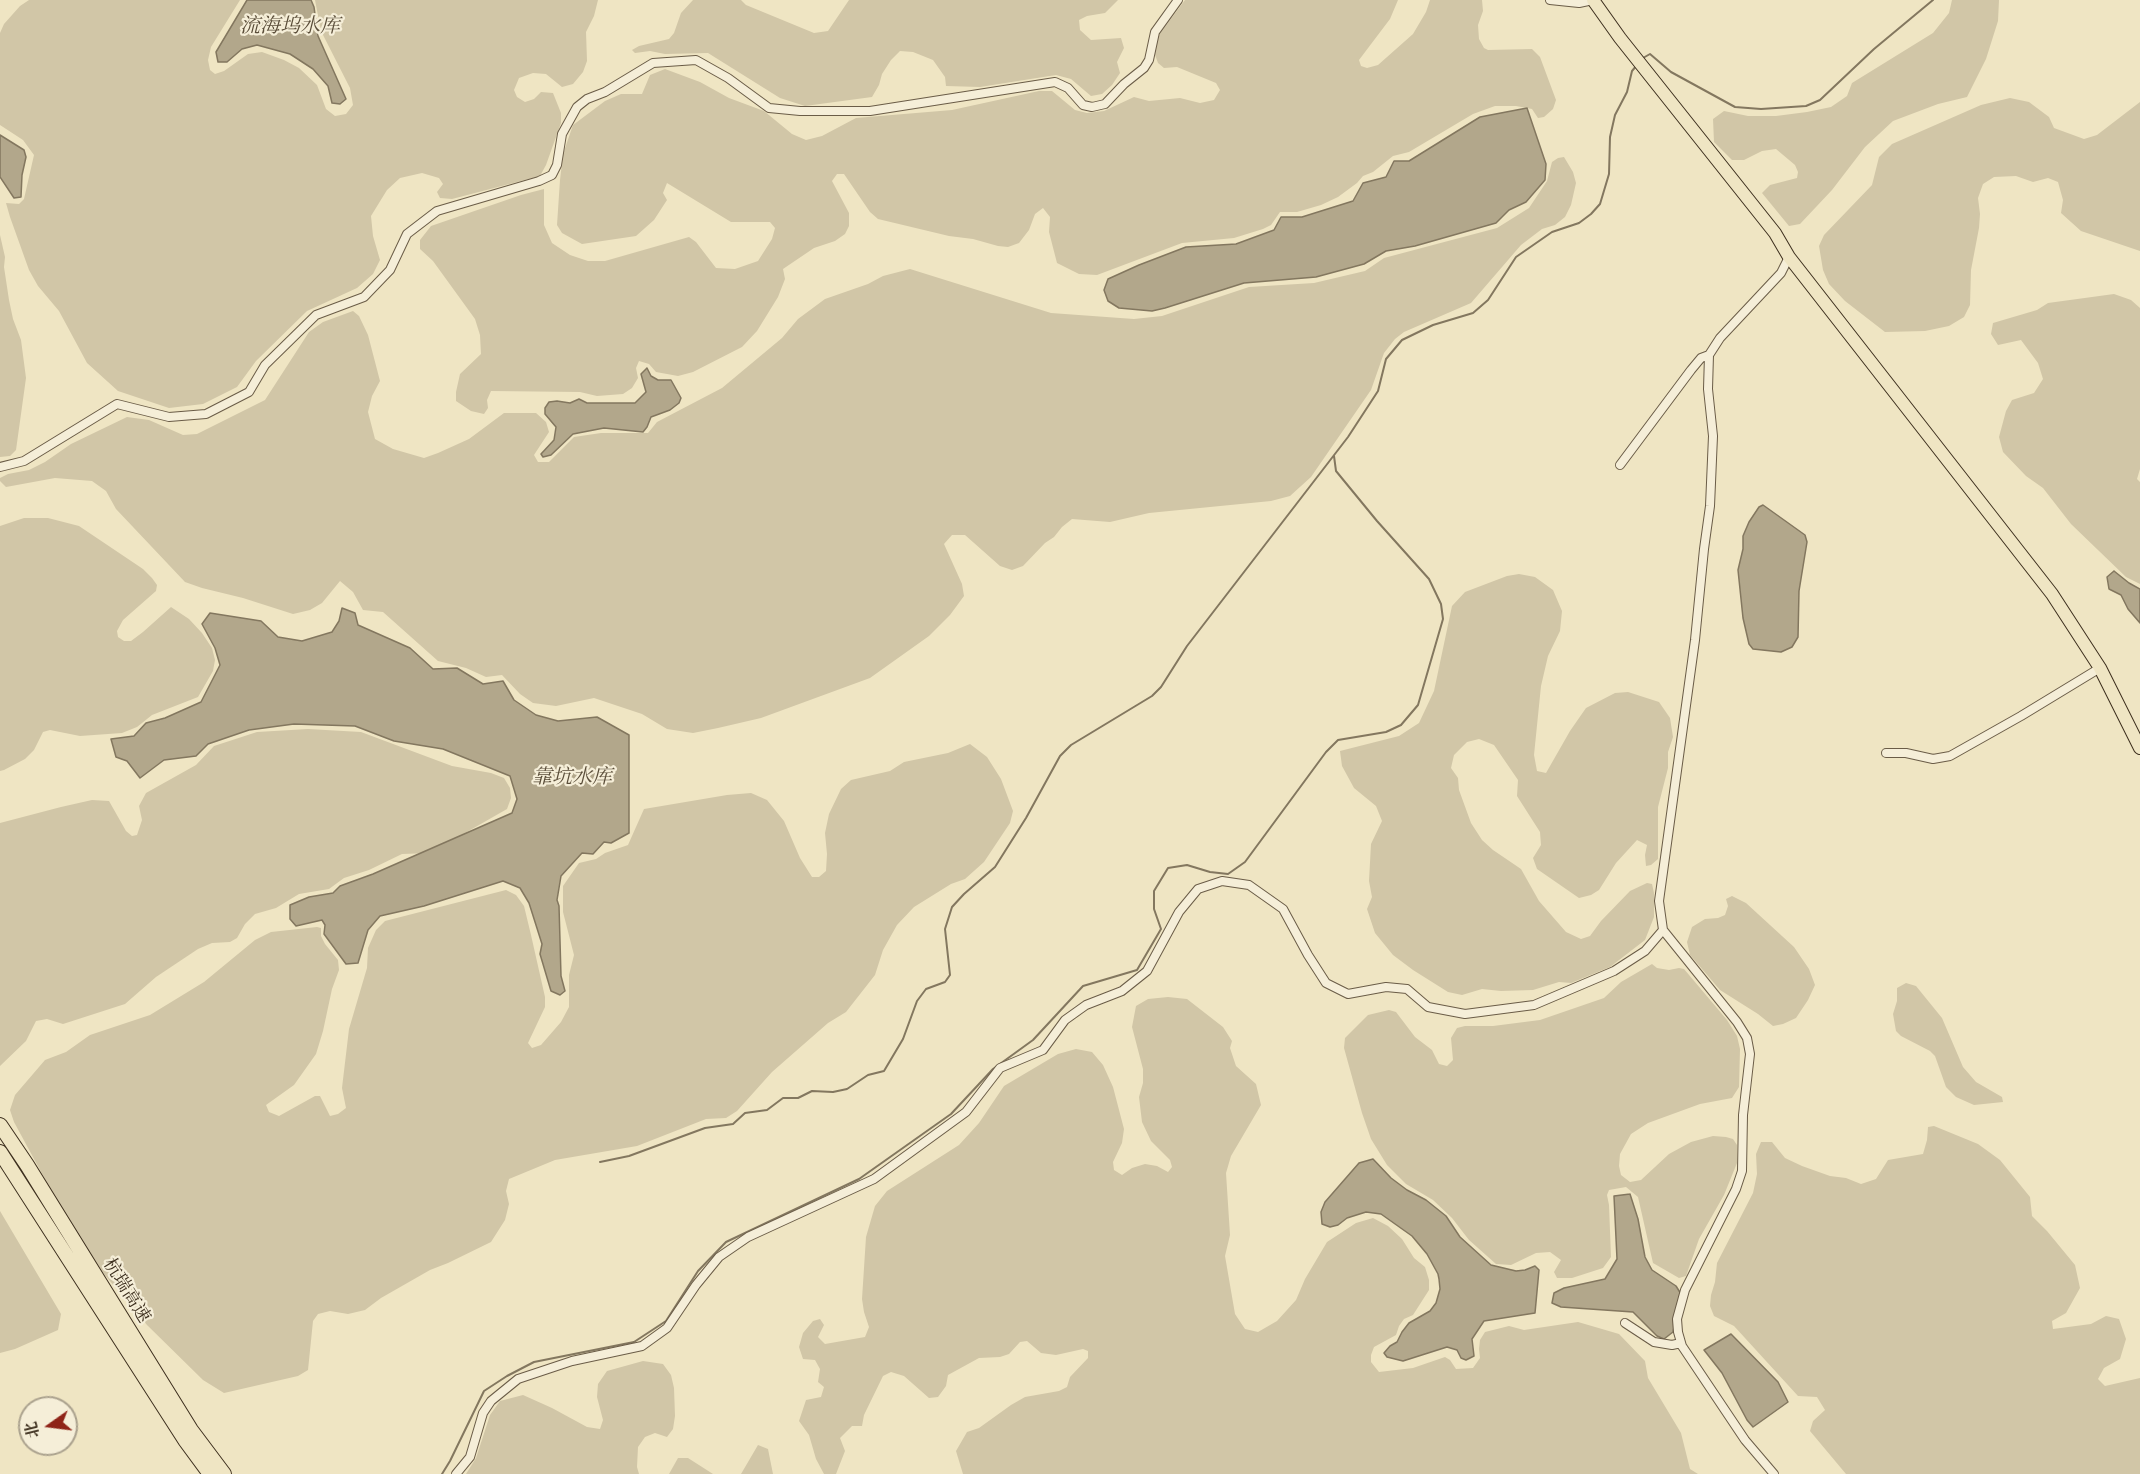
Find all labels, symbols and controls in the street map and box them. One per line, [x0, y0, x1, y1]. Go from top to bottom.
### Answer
water label: 流海坞水库 [240, 15, 340, 39]
water label: 靠坑水库 [532, 766, 612, 790]
street label: 杭瑞高速 [98, 1255, 154, 1327]
north arrow [18, 1396, 78, 1456]
text: 北 [20, 1419, 45, 1440]

